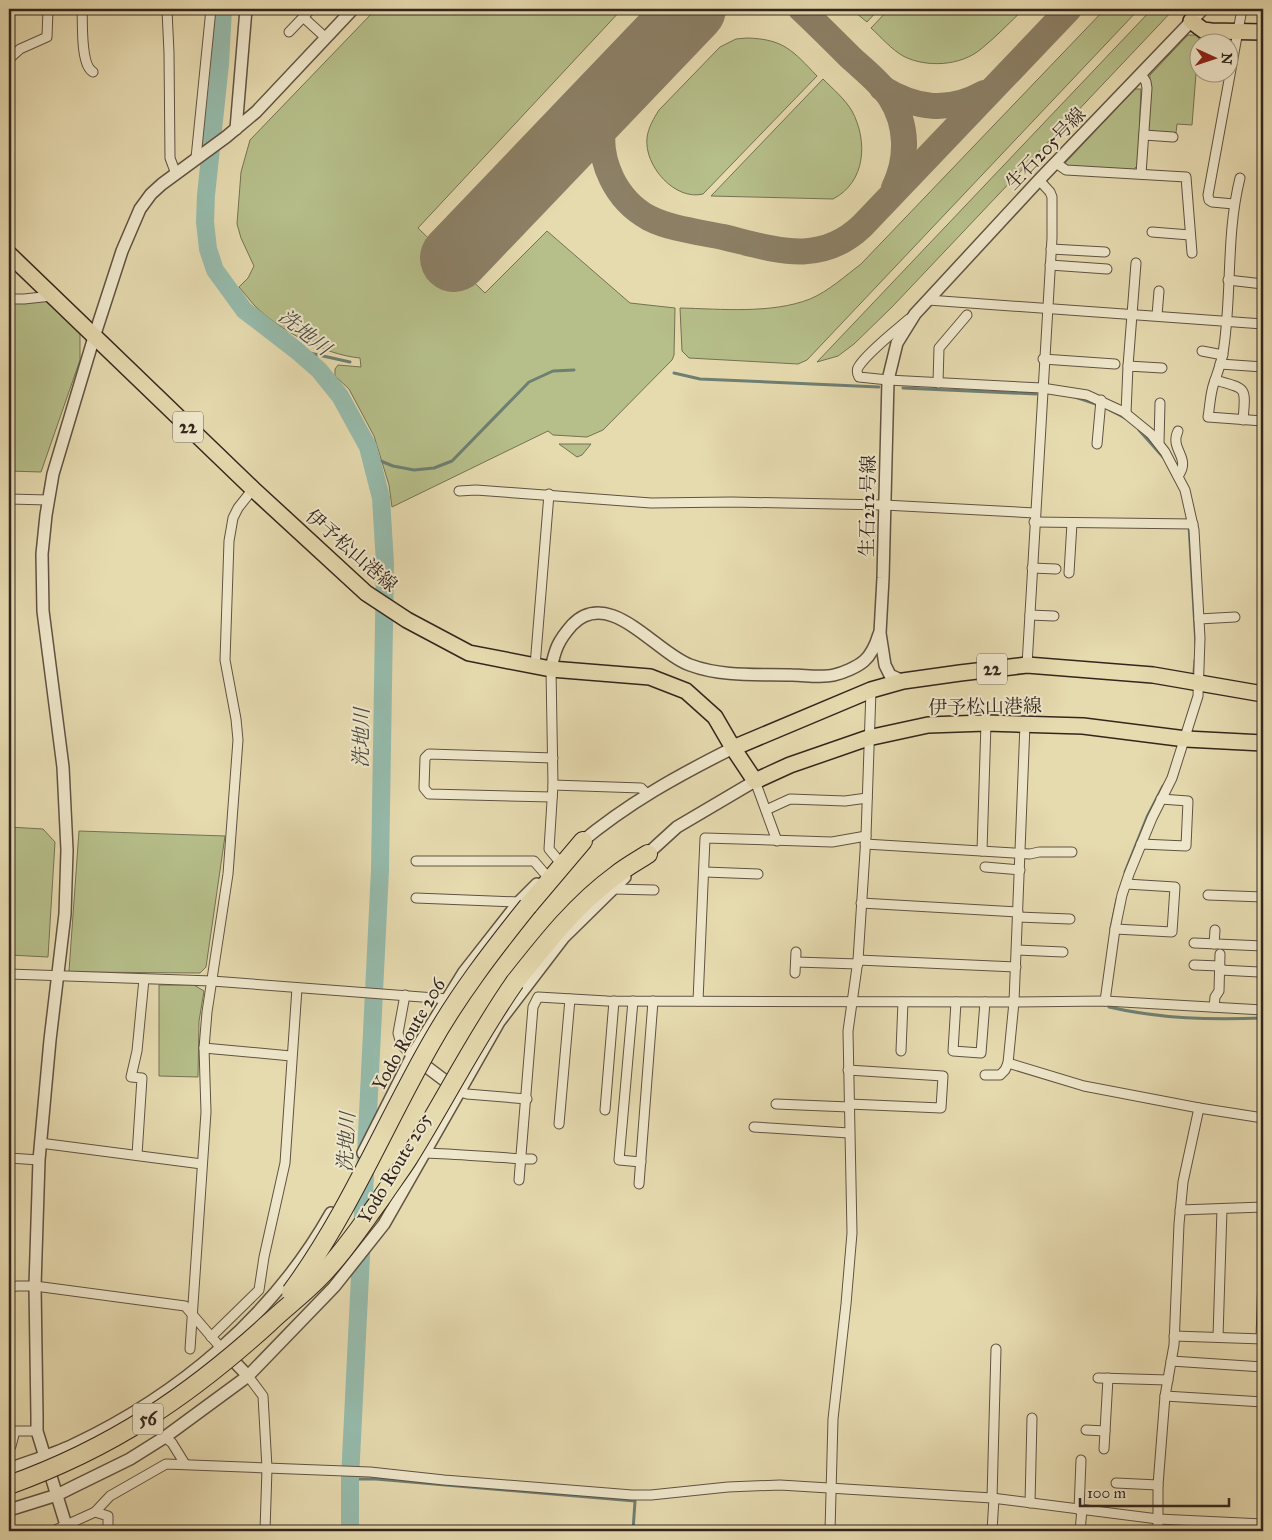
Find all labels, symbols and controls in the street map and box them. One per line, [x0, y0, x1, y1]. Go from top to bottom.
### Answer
north arrow [1190, 32, 1240, 82]
text: N [1218, 52, 1235, 65]
street label: 生石205号線 [1001, 102, 1090, 194]
water label: 洗地川 [274, 304, 337, 361]
road number: 22 [173, 412, 203, 442]
street label: 生石212号線 [855, 455, 880, 557]
street label: 伊予松山港線 [301, 504, 402, 596]
road number: 22 [977, 654, 1007, 684]
street label: 伊予松山港線 [928, 694, 1042, 719]
water label: 洗地川 [348, 706, 374, 768]
street label: Yodo Route 206 [367, 973, 450, 1094]
water label: 洗地川 [332, 1109, 360, 1173]
street label: Yodo Route 205 [352, 1109, 437, 1228]
road number: 56 [133, 1404, 163, 1435]
scale bar [1080, 1475, 1228, 1507]
text: 100 m [1087, 1484, 1127, 1502]

